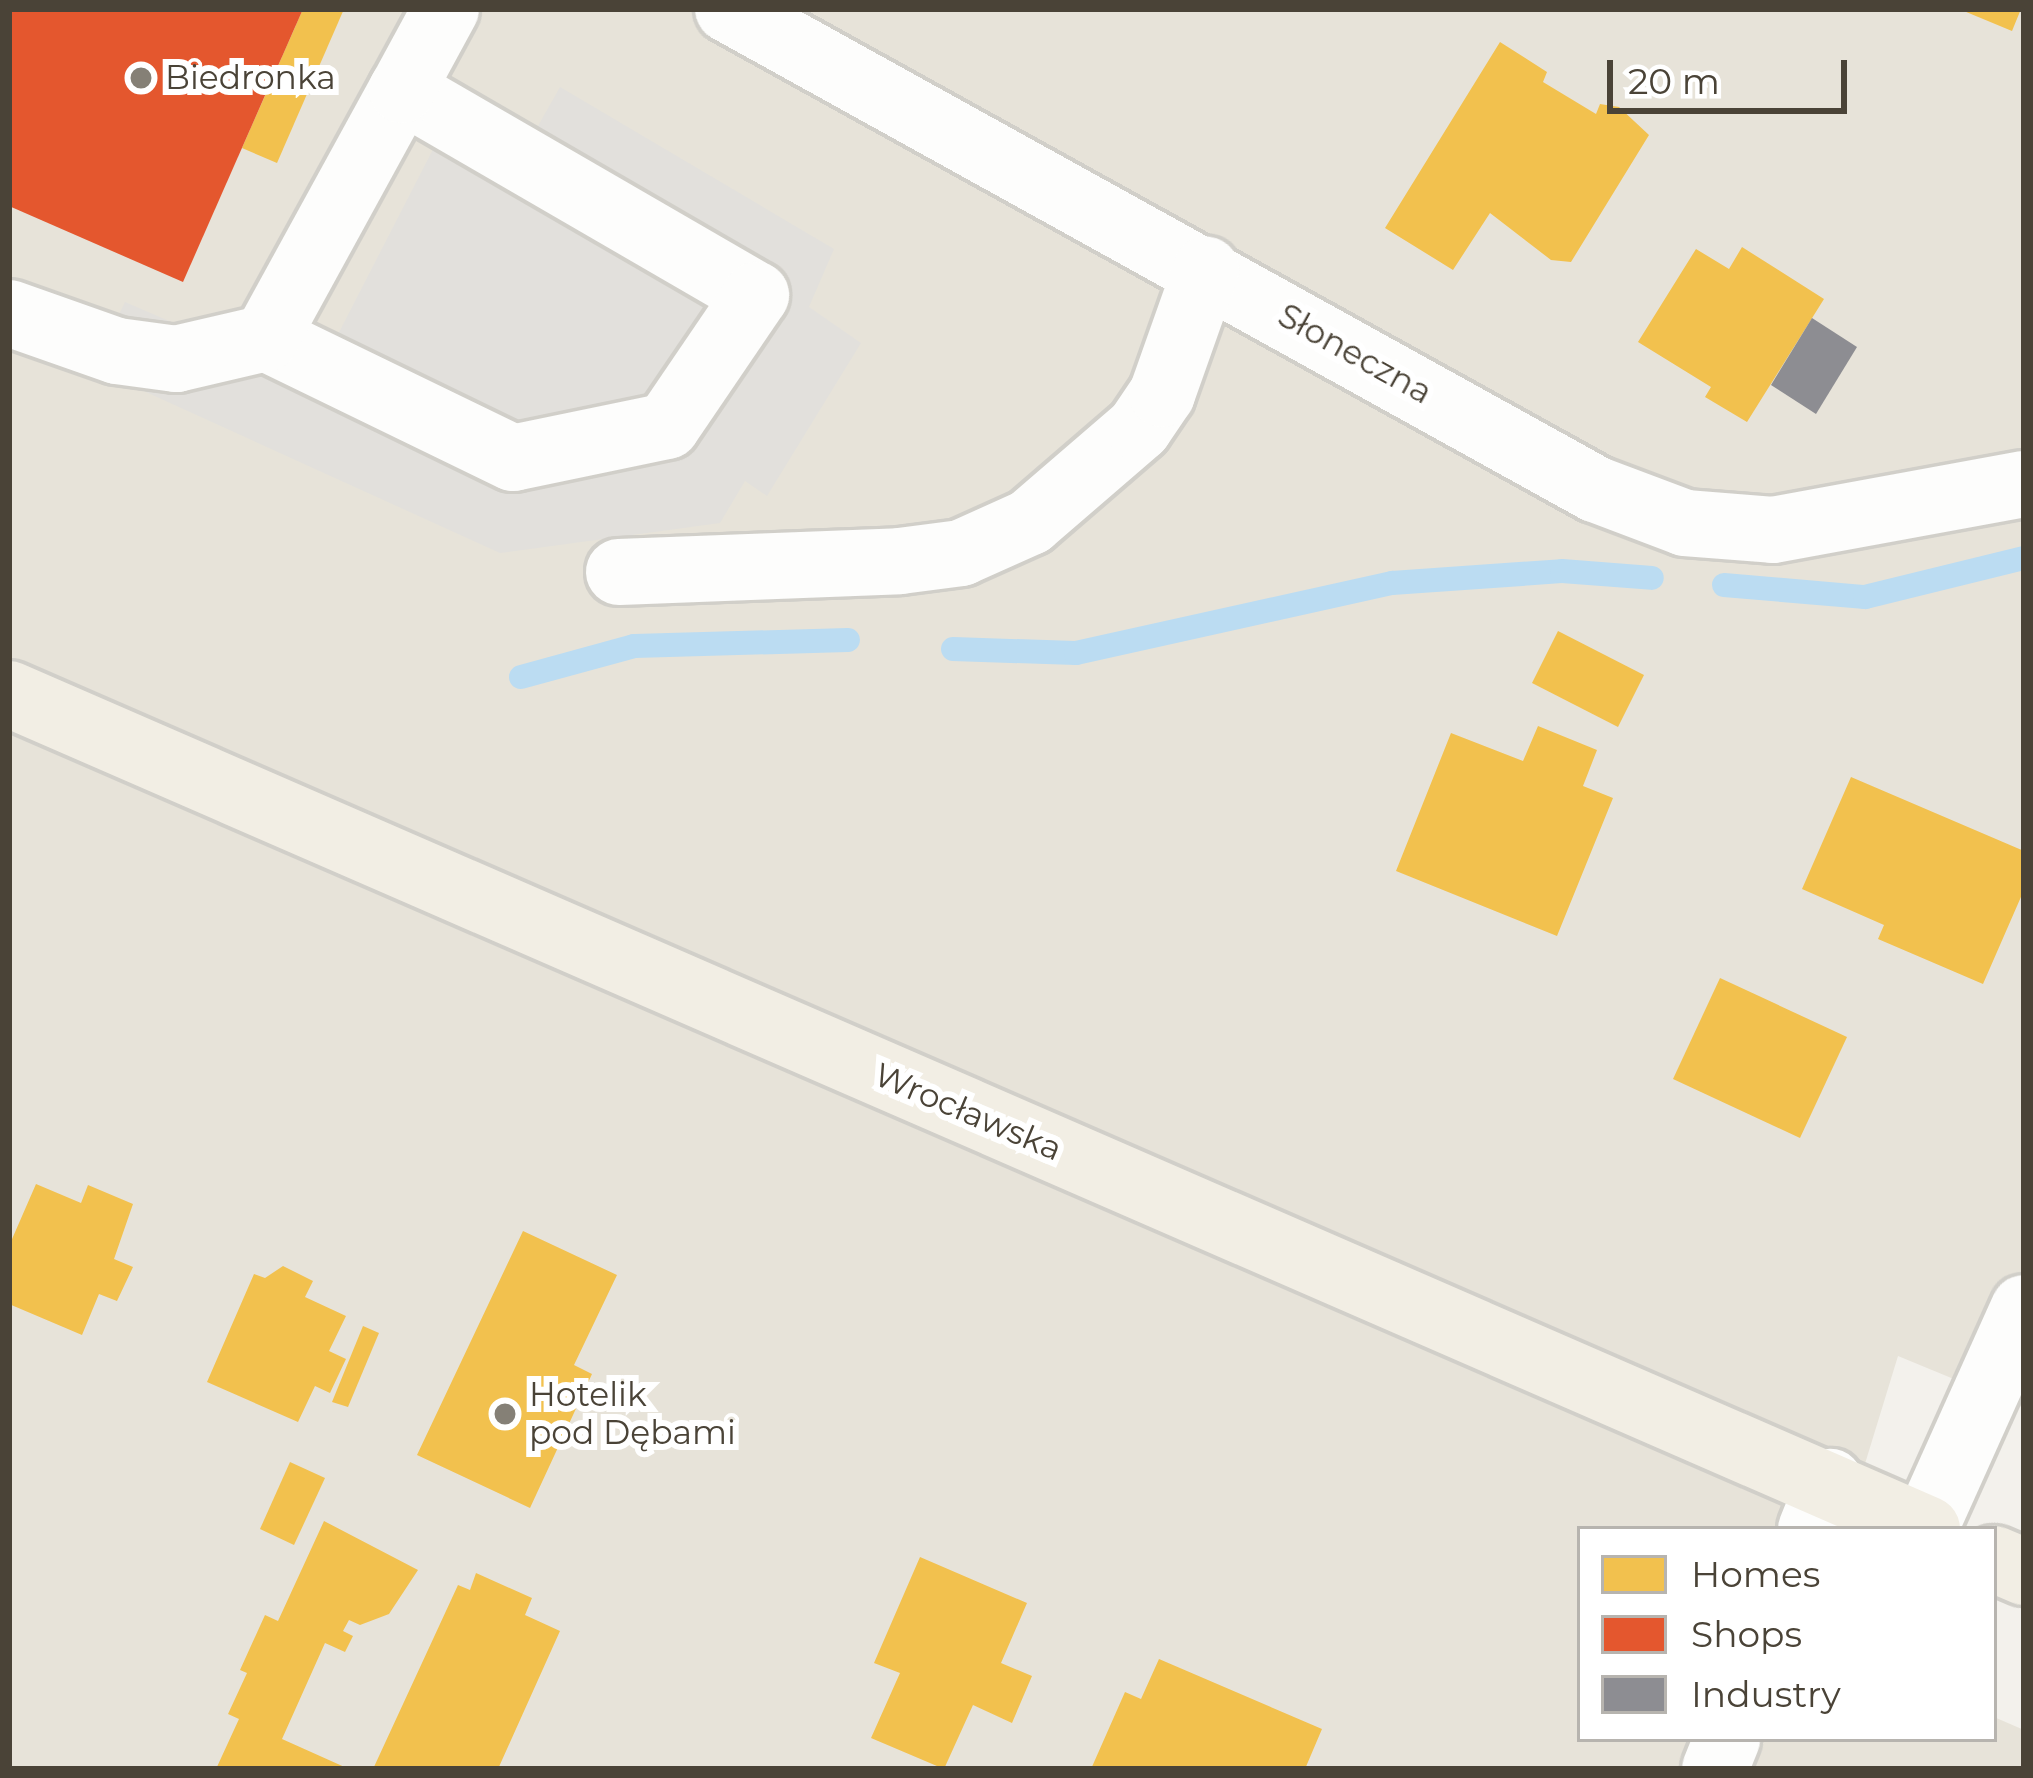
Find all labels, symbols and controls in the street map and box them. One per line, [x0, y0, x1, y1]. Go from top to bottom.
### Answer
scale bar [1613, 36, 1853, 110]
place label: Biedronka [165, 58, 336, 98]
text: 20 m [1628, 59, 1720, 103]
marker: Biedronka [128, 65, 154, 91]
street label: Słoneczna [1271, 296, 1439, 412]
street label: Wrocławska [868, 1055, 1068, 1169]
place label: Hotelik pod Dębami [529, 1375, 736, 1453]
marker: Hotelik pod Dębami [492, 1401, 518, 1427]
legend [1577, 1526, 1997, 1742]
text: Homes [1691, 1552, 1820, 1596]
text: Shops [1691, 1612, 1802, 1656]
text: Industry [1691, 1672, 1841, 1716]

